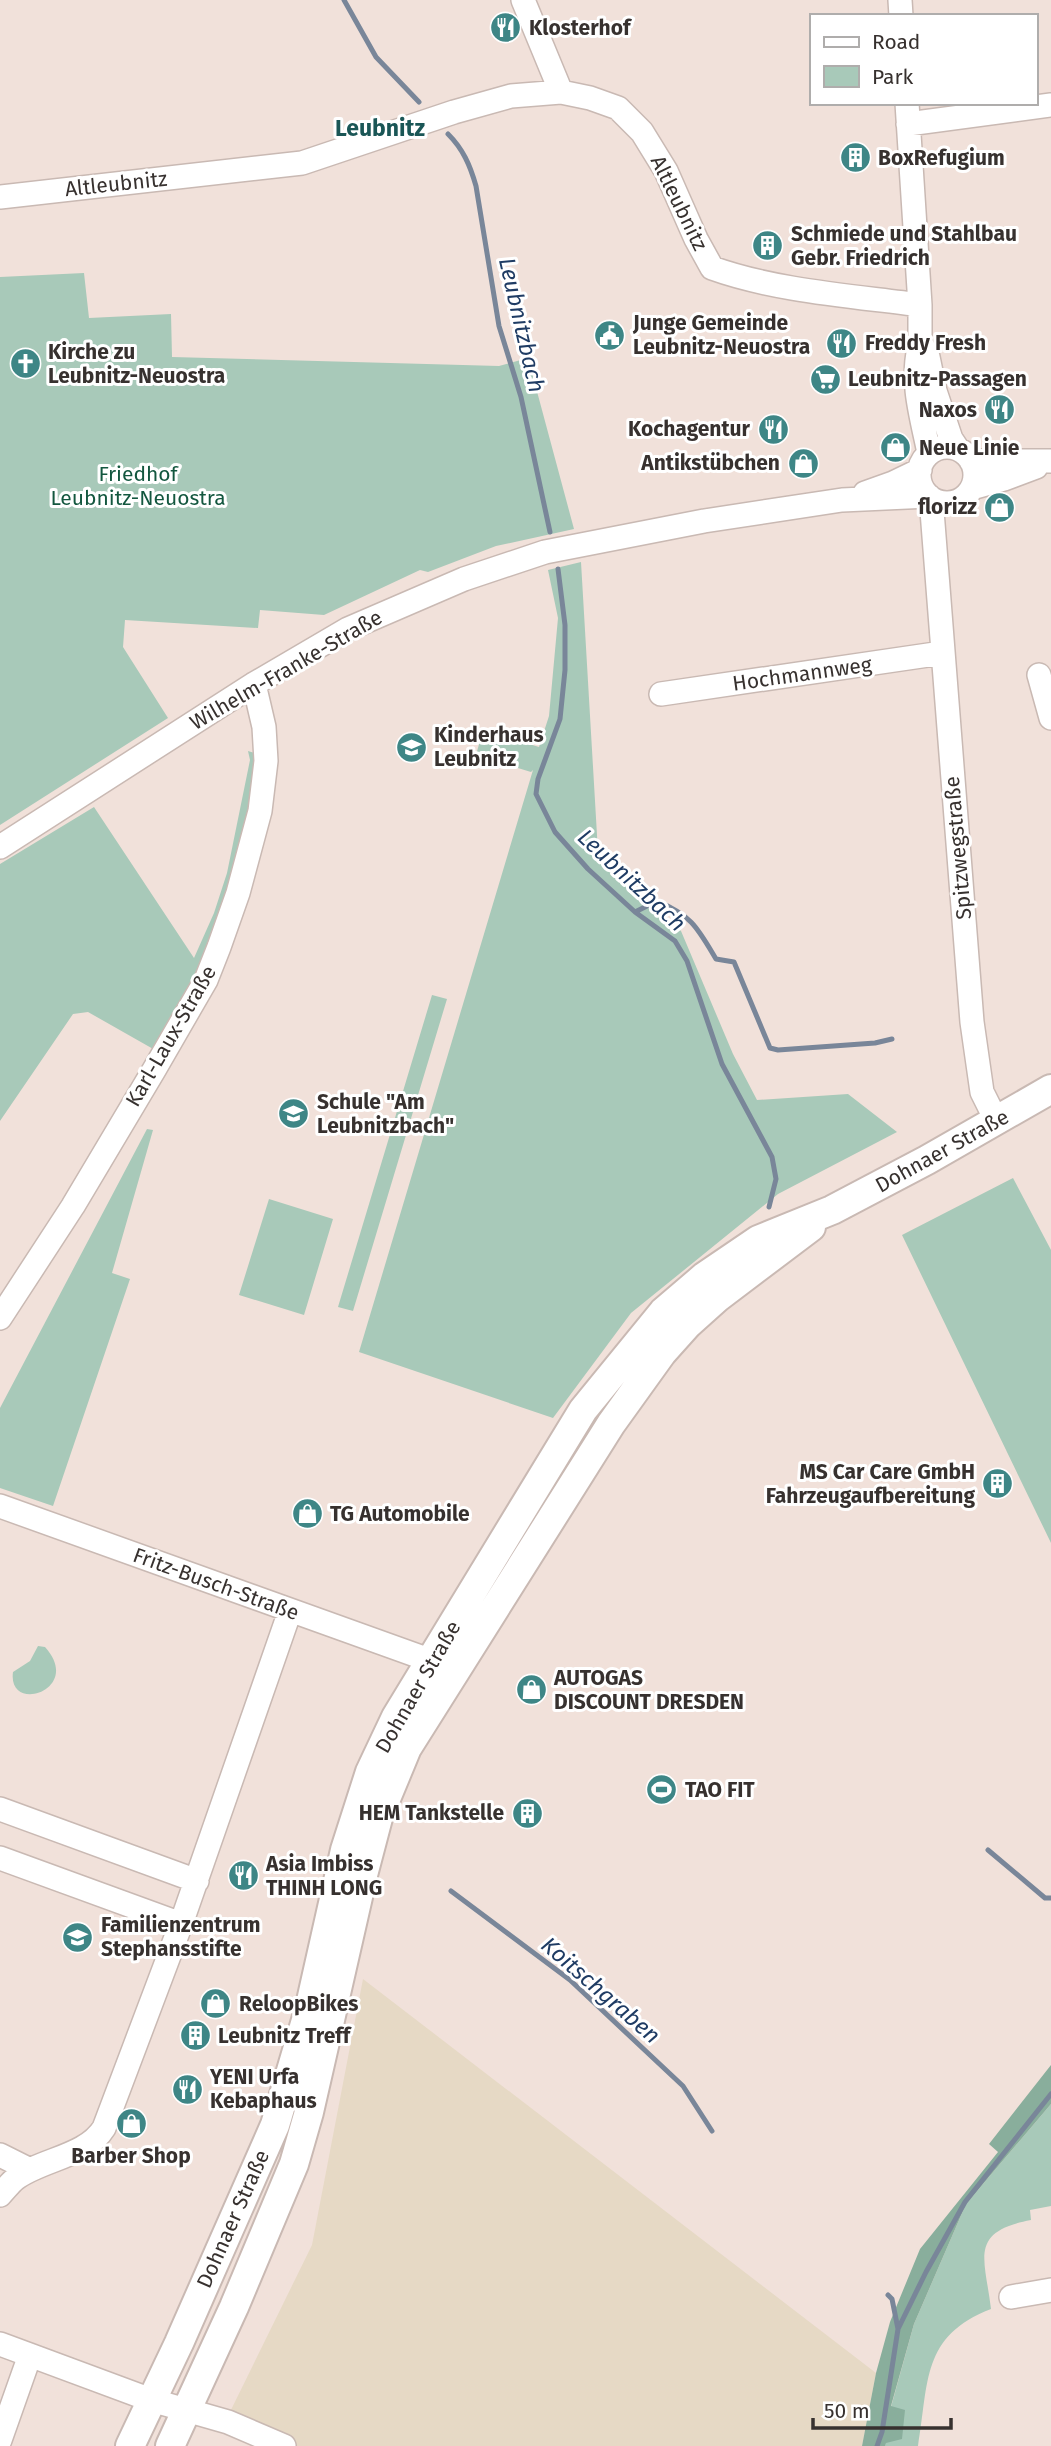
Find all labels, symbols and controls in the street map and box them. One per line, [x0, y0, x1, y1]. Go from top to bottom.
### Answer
restaurant icon: Klosterhof [489, 11, 523, 45]
legend [810, 14, 1037, 105]
place label: Klosterhof [529, 15, 633, 41]
text: Road [872, 29, 920, 55]
text: Park [872, 64, 914, 90]
district label: Leubnitz [335, 114, 425, 142]
building icon: BoxRefugium [838, 141, 872, 175]
place label: BoxRefugium [878, 145, 1005, 171]
street label: Altleubnitz [645, 151, 713, 255]
street label: Altleubnitz [64, 166, 168, 202]
place label: Schmiede und Stahlbau Gebr. Friedrich [791, 221, 1017, 271]
building icon: Schmiede und Stahlbau Gebr. Friedrich [751, 229, 785, 263]
water label: Leubnitzbach [493, 255, 551, 395]
place label: Junge Gemeinde Leubnitz-Neuostra [632, 310, 810, 360]
public building icon: Junge Gemeinde Leubnitz-Neuostra [593, 318, 627, 352]
restaurant icon: Freddy Fresh [825, 326, 859, 360]
place label: Freddy Fresh [865, 330, 986, 356]
place label: Kirche zu Leubnitz-Neuostra [48, 339, 225, 389]
church icon: Kirche zu Leubnitz-Neuostra [8, 347, 42, 381]
supermarket icon: Leubnitz-Passagen [808, 362, 842, 396]
place label: Leubnitz-Passagen [848, 366, 1027, 392]
restaurant icon: Naxos [983, 393, 1017, 427]
place label: Naxos [919, 397, 977, 423]
restaurant icon: Kochagentur [756, 412, 790, 446]
place label: Kochagentur [628, 416, 751, 442]
shop icon: Neue Linie [879, 431, 913, 465]
place label: Neue Linie [919, 435, 1020, 461]
shop icon: Antikstübchen [786, 446, 820, 480]
place label: Antikstübchen [640, 450, 780, 476]
park label: Friedhof Leubnitz-Neuostra [50, 461, 226, 511]
shop icon: florizz [983, 490, 1017, 524]
place label: florizz [918, 494, 977, 520]
street label: Wilhelm-Franke-Straße [185, 604, 387, 736]
street label: Hochmannweg [731, 651, 873, 697]
place label: Kinderhaus Leubnitz [434, 722, 544, 772]
school or university icon: Kinderhaus Leubnitz [394, 730, 428, 764]
street label: Spitzwegstraße [939, 775, 977, 921]
water label: Leubnitzbach [572, 823, 692, 937]
street label: Karl-Laux-Straße [120, 961, 222, 1111]
place label: Schule "Am Leubnitzbach" [317, 1089, 454, 1139]
school or university icon: Schule "Am Leubnitzbach" [277, 1097, 311, 1131]
street label: Dohnaer Straße [871, 1104, 1013, 1198]
place label: MS Car Care GmbH Fahrzeugaufbereitung [766, 1459, 975, 1509]
building icon: MS Car Care GmbH Fahrzeugaufbereitung [981, 1467, 1015, 1501]
shop icon: TG Automobile [290, 1497, 324, 1531]
place label: TG Automobile [330, 1501, 470, 1527]
street label: Fritz-Busch-Straße [130, 1542, 302, 1626]
street label: Dohnaer Straße [370, 1616, 466, 1758]
place label: AUTOGAS DISCOUNT DRESDEN [553, 1665, 744, 1715]
shop icon: AUTOGAS DISCOUNT DRESDEN [514, 1673, 548, 1707]
sports icon: TAO FIT [645, 1773, 679, 1807]
place label: TAO FIT [685, 1777, 755, 1803]
building icon: HEM Tankstelle [510, 1796, 544, 1830]
place label: HEM Tankstelle [359, 1800, 504, 1826]
place label: Asia Imbiss THINH LONG [265, 1851, 382, 1901]
restaurant icon: Asia Imbiss THINH LONG [226, 1859, 260, 1893]
place label: Familienzentrum Stephansstifte [101, 1912, 260, 1962]
school or university icon: Familienzentrum Stephansstifte [61, 1920, 95, 1954]
water label: Koitschgraben [536, 1931, 666, 2049]
shop icon: ReloopBikes [199, 1987, 233, 2021]
place label: ReloopBikes [239, 1991, 358, 2017]
building icon: Leubnitz Treff [178, 2019, 212, 2053]
place label: Leubnitz Treff [218, 2023, 353, 2049]
place label: YENI Urfa Kebaphaus [209, 2064, 317, 2114]
restaurant icon: YENI Urfa Kebaphaus [170, 2072, 204, 2106]
shop icon: Barber Shop [114, 2107, 148, 2141]
place label: Barber Shop [71, 2143, 191, 2169]
street label: Dohnaer Straße [191, 2146, 275, 2292]
scale bar [813, 2386, 951, 2430]
text: 50 m [824, 2398, 870, 2424]

